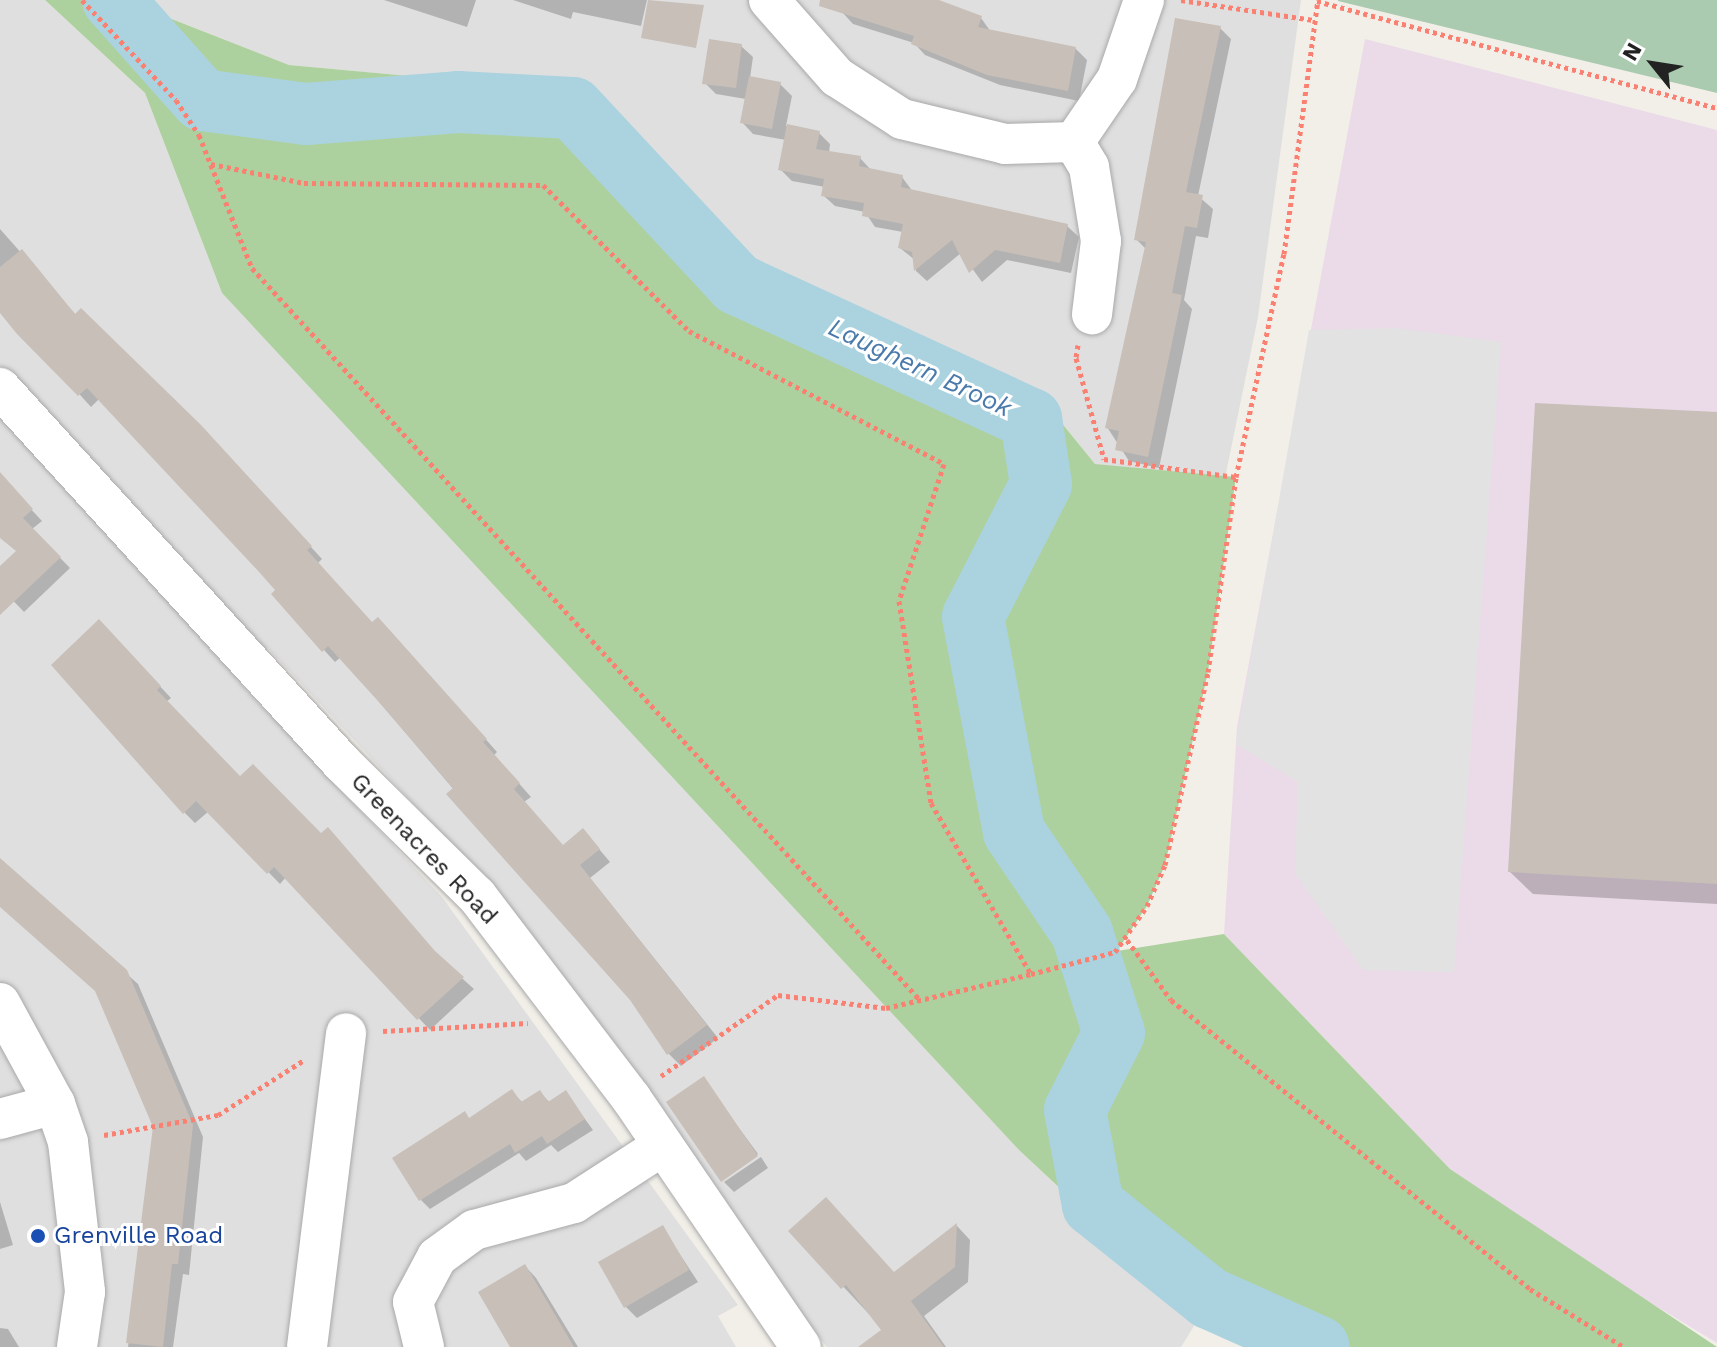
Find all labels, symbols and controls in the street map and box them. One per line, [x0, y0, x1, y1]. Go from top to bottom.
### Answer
north arrow [1613, 24, 1693, 104]
text: N [1617, 38, 1647, 65]
water label: Laughern Brook [823, 312, 1017, 424]
street label: Greenacres Road [345, 767, 503, 931]
place label: Grenville Road [54, 1222, 223, 1250]
marker: Grenville Road [29, 1227, 47, 1245]

